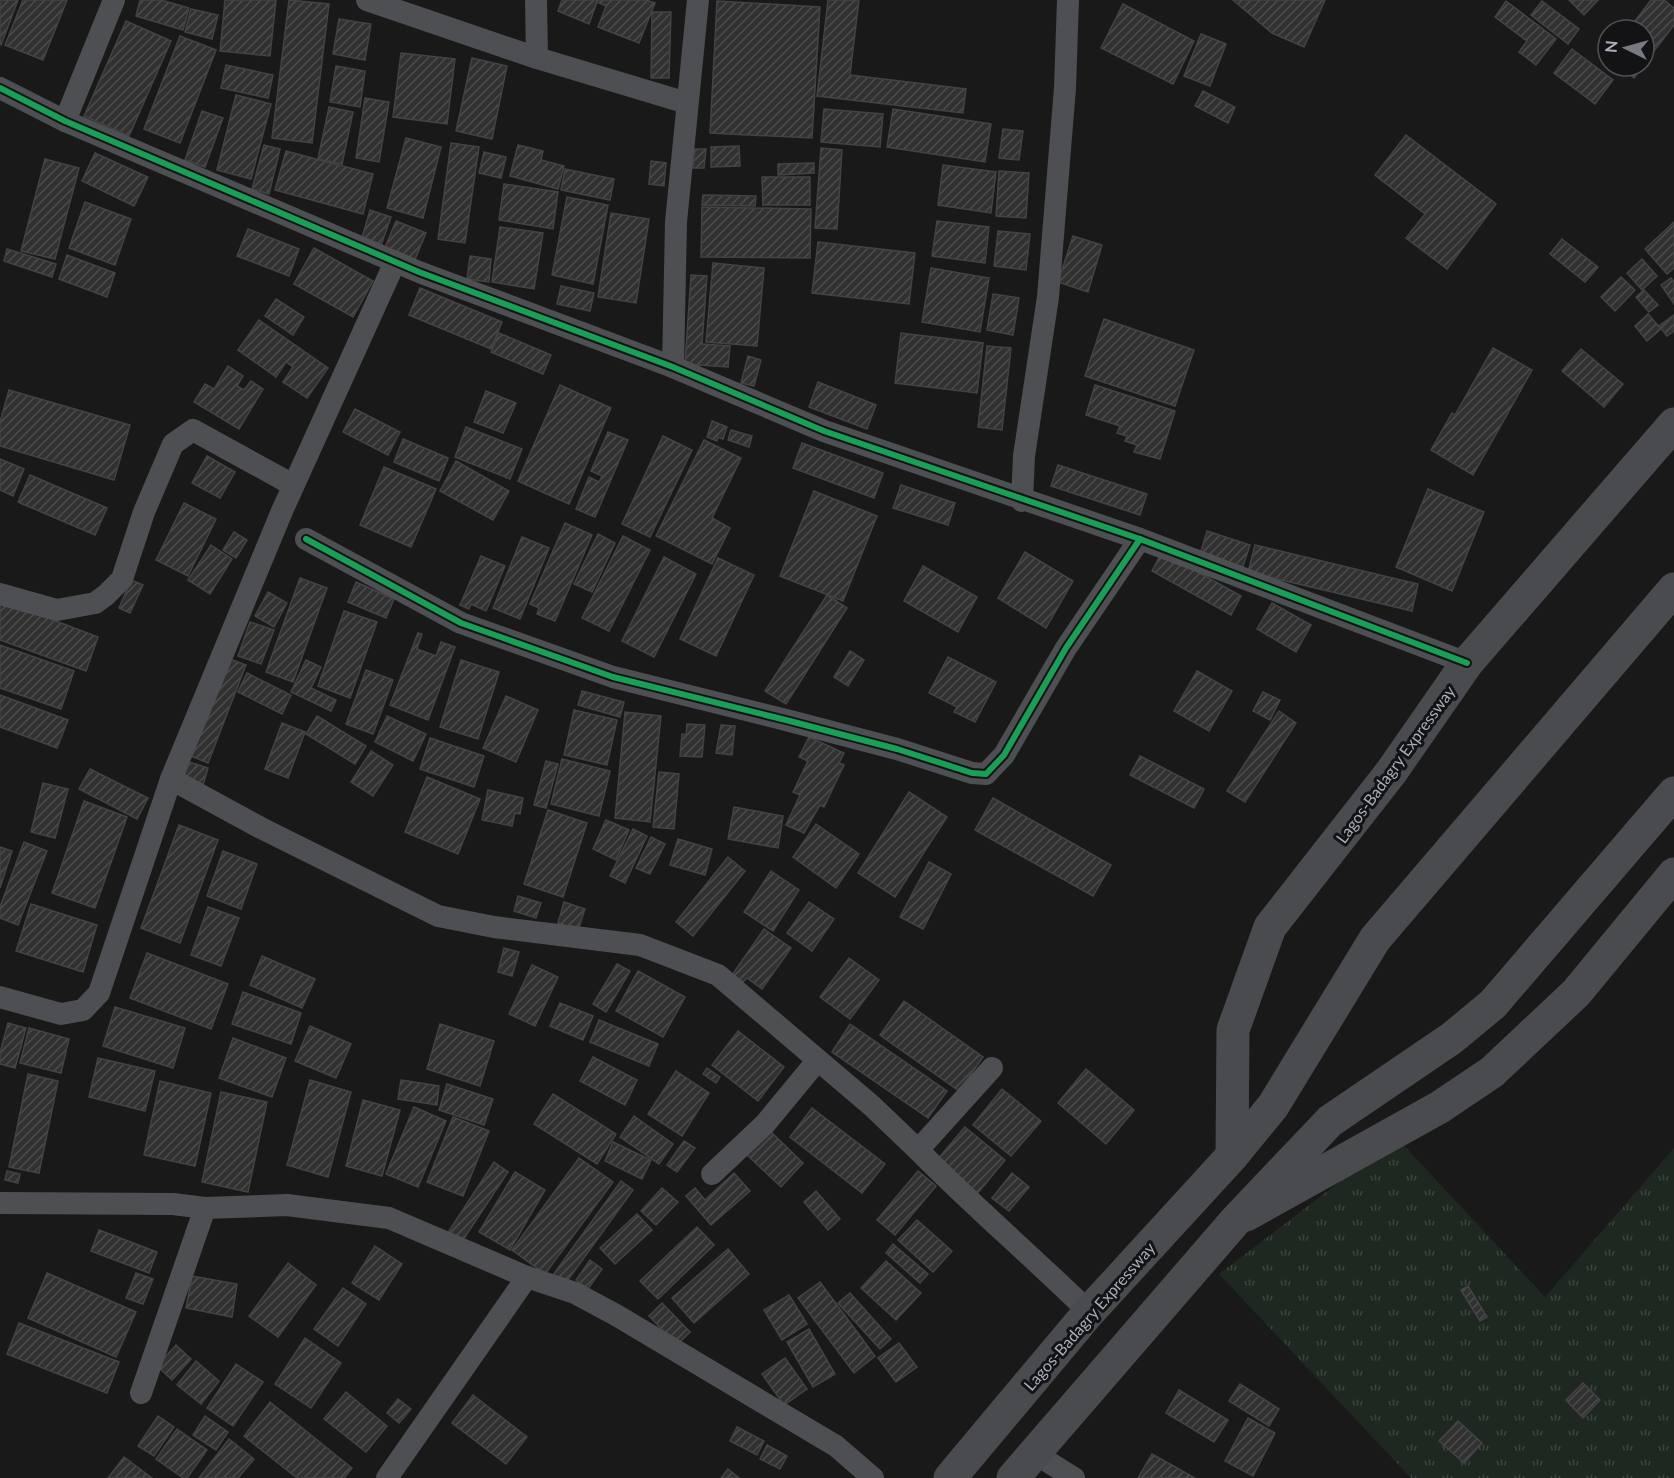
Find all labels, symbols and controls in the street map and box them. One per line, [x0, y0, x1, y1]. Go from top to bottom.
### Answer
north arrow [1596, 18, 1656, 78]
text: N [1601, 40, 1621, 54]
street label: Lagos-Badagry Expressway [1331, 681, 1459, 846]
street label: Lagos-Badagry Expressway [1020, 1238, 1159, 1394]

